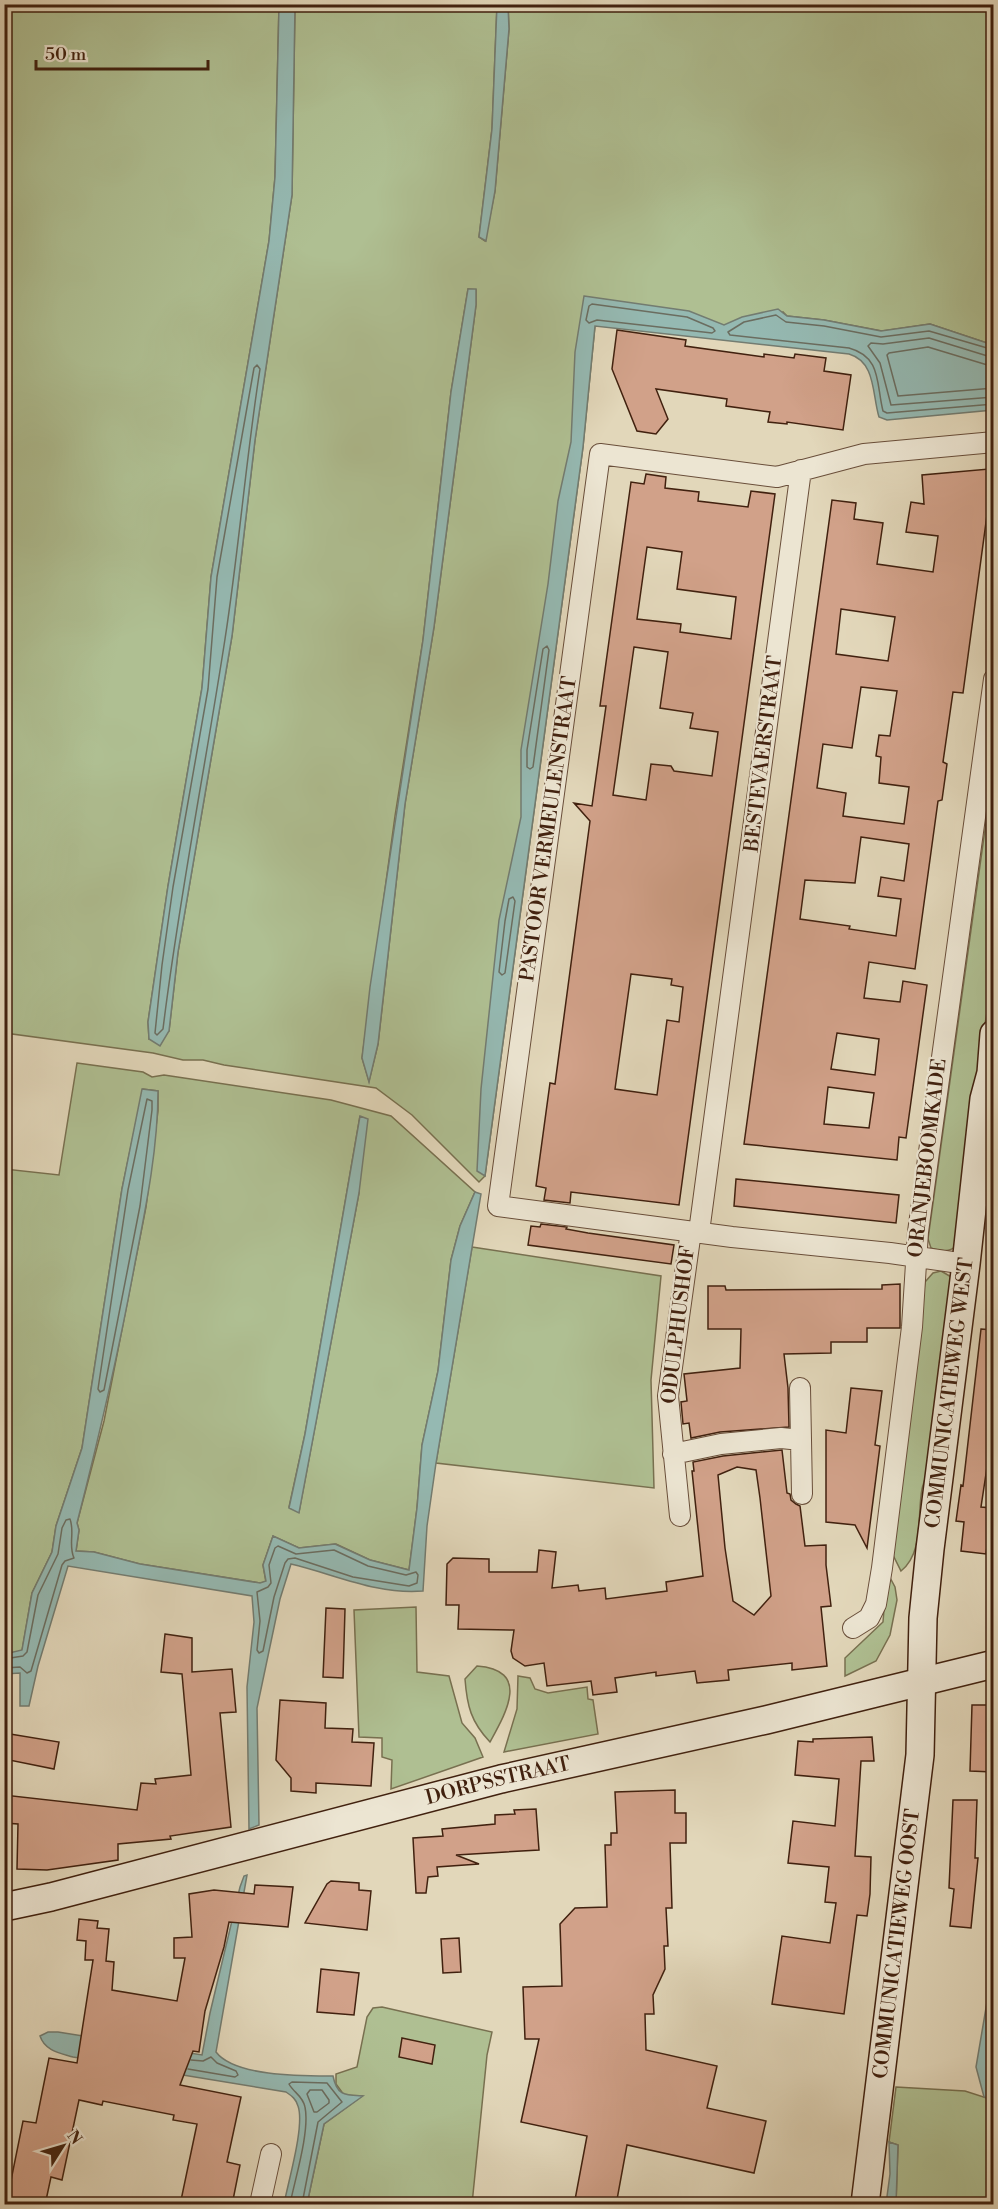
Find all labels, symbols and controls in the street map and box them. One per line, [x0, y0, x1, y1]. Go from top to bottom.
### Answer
scale bar [36, 33, 208, 71]
text: 50 m [45, 43, 87, 66]
street label: BESTEVAERSTRAAT [739, 654, 788, 855]
street label: PASTOOR VERMEULENSTRAAT [515, 675, 583, 983]
street label: ORANJEBOOMKADE [903, 1057, 953, 1259]
street label: ODULPHUSHOF [657, 1245, 701, 1405]
street label: COMMUNICATIEWEG WEST [920, 1256, 979, 1530]
street label: DORPSSTRAAT [423, 1751, 573, 1811]
street label: COMMUNICATIEWEG OOST [868, 1808, 926, 2080]
north arrow [33, 2116, 93, 2176]
text: N [62, 2127, 86, 2149]

